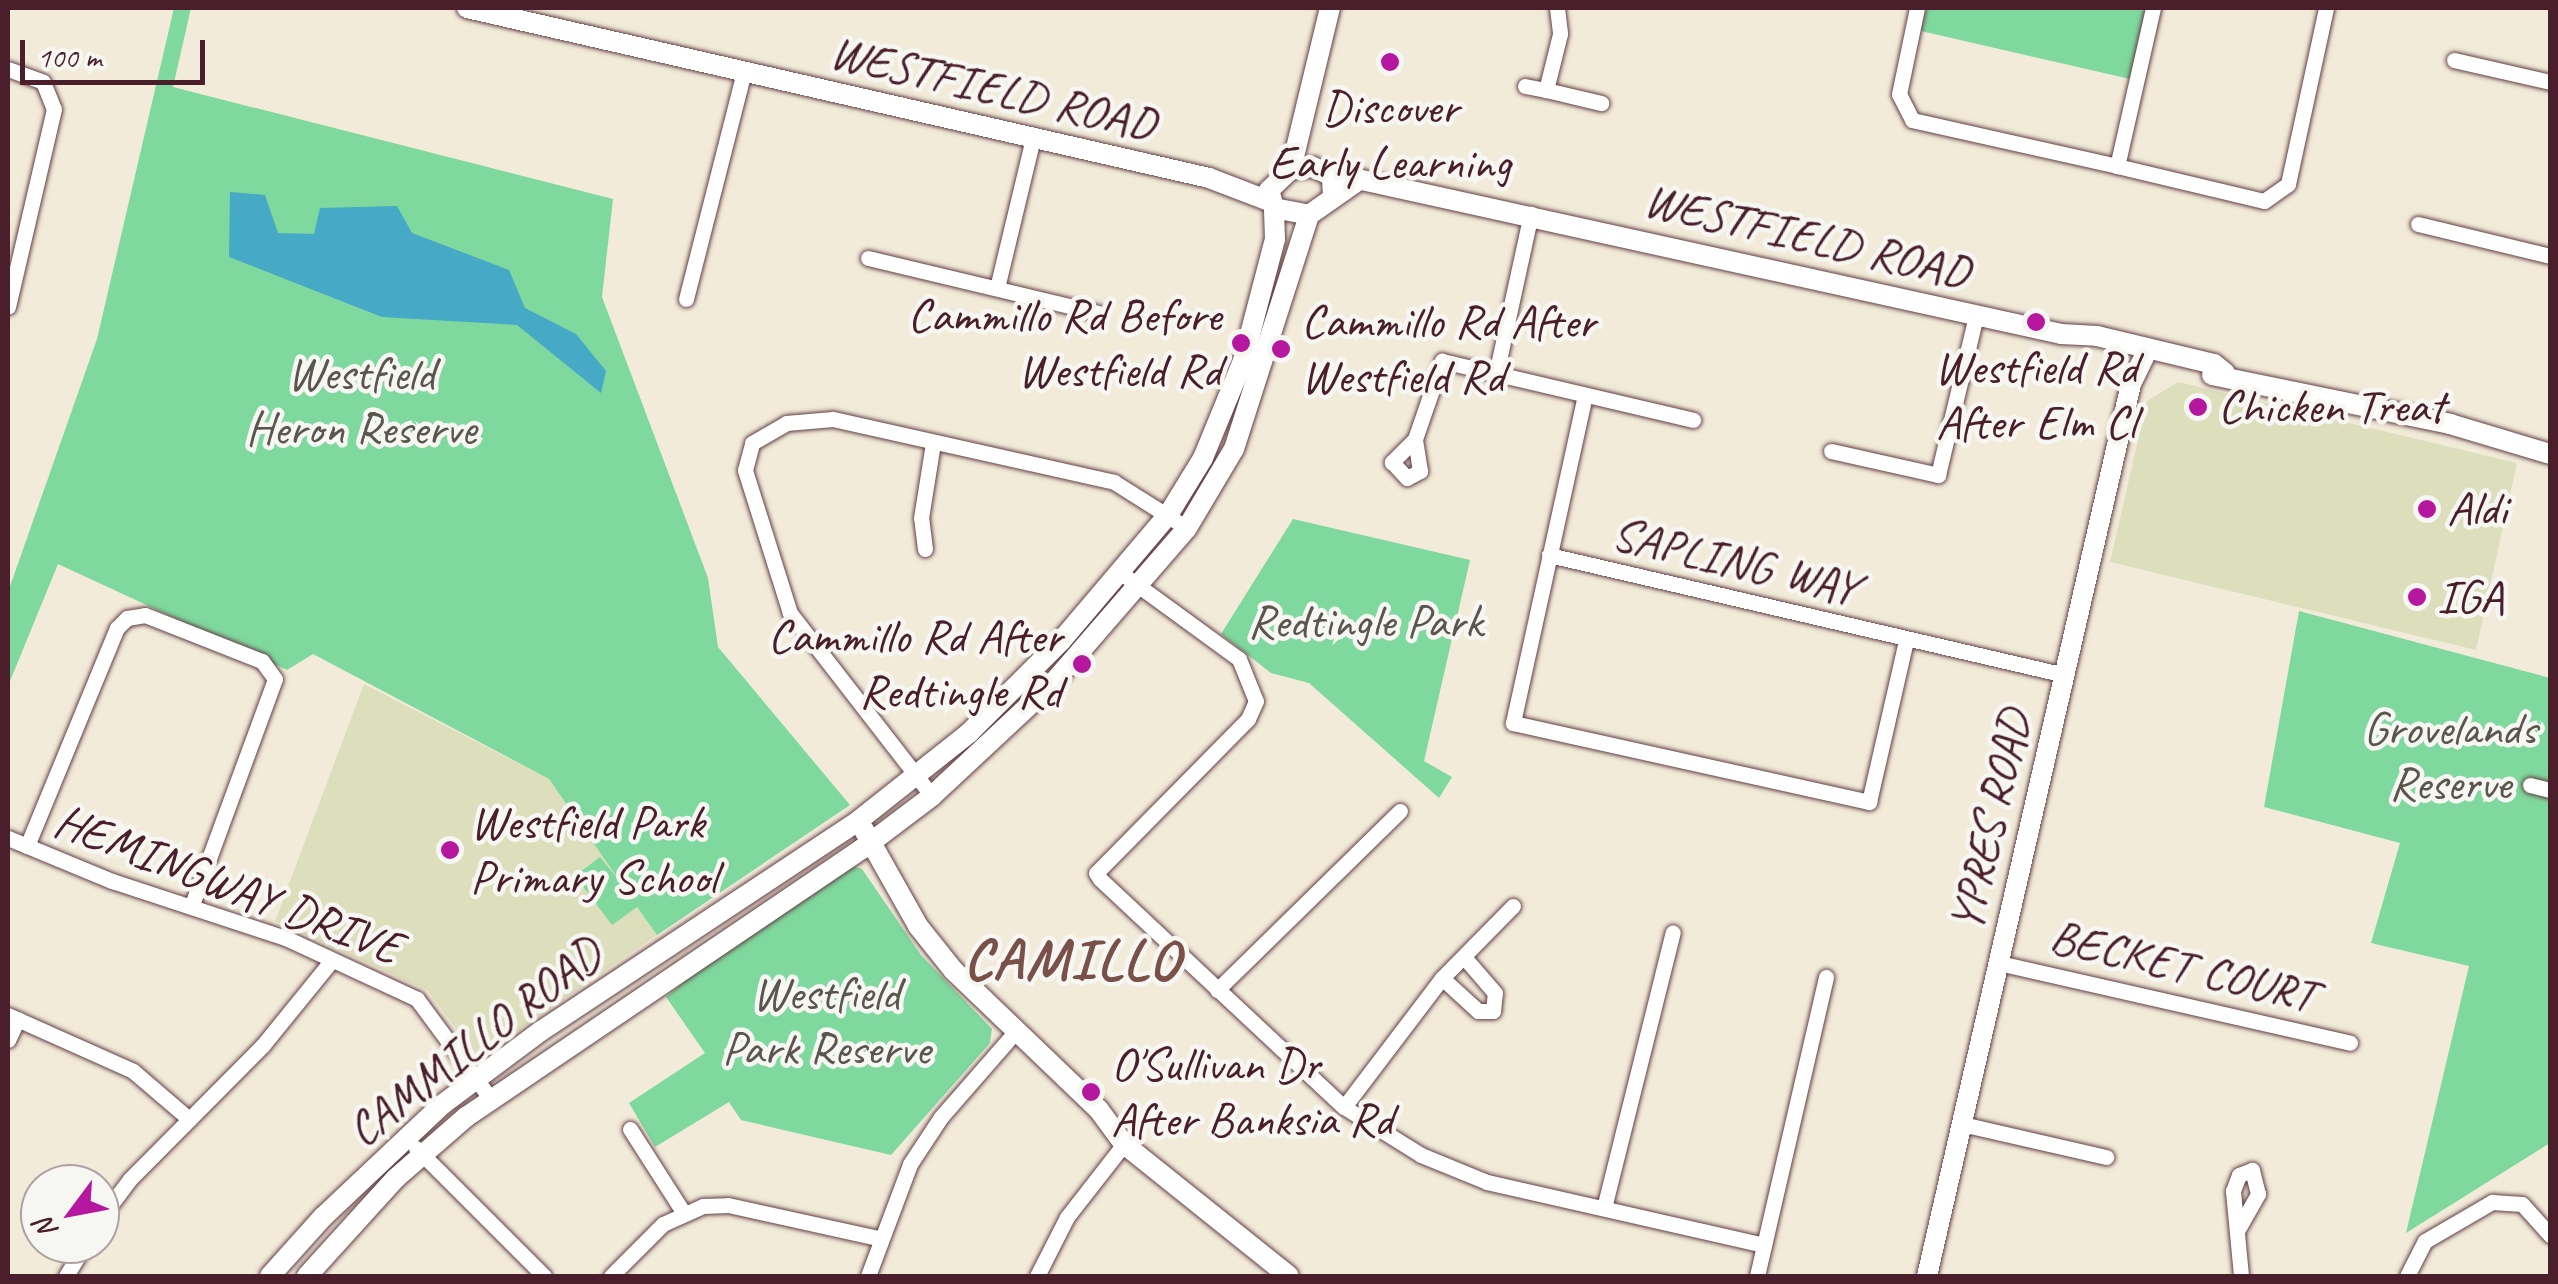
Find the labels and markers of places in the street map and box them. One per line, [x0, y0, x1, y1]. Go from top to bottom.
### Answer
marker: Discover Early Learning [1379, 51, 1401, 73]
place label: Discover Early Learning [1269, 78, 1511, 191]
place label: Cammillo Rd Before Westfield Rd [907, 286, 1221, 399]
place label: Cammillo Rd After Westfield Rd [1301, 292, 1595, 405]
marker: Westfield Rd After Elm Cl [2025, 311, 2047, 333]
marker: Cammillo Rd Before Westfield Rd [1230, 332, 1252, 354]
marker: Cammillo Rd After Westfield Rd [1270, 338, 1292, 360]
place label: Westfield Rd After Elm Cl [1934, 338, 2138, 451]
place label: Chicken Treat [2218, 378, 2441, 436]
marker: Chicken Treat [2187, 396, 2209, 418]
place label: Aldi [2447, 480, 2507, 538]
marker: Aldi [2416, 498, 2438, 520]
place label: IGA [2437, 568, 2503, 626]
marker: IGA [2406, 586, 2428, 608]
place label: Cammillo Rd After Redtingle Rd [768, 607, 1062, 720]
marker: Cammillo Rd After Redtingle Rd [1071, 653, 1093, 675]
place label: Westfield Park Primary School [470, 793, 716, 906]
marker: Westfield Park Primary School [439, 839, 461, 861]
place label: O'Sullivan Dr After Banksia Rd [1111, 1035, 1393, 1148]
marker: O'Sullivan Dr After Banksia Rd [1080, 1081, 1102, 1103]

